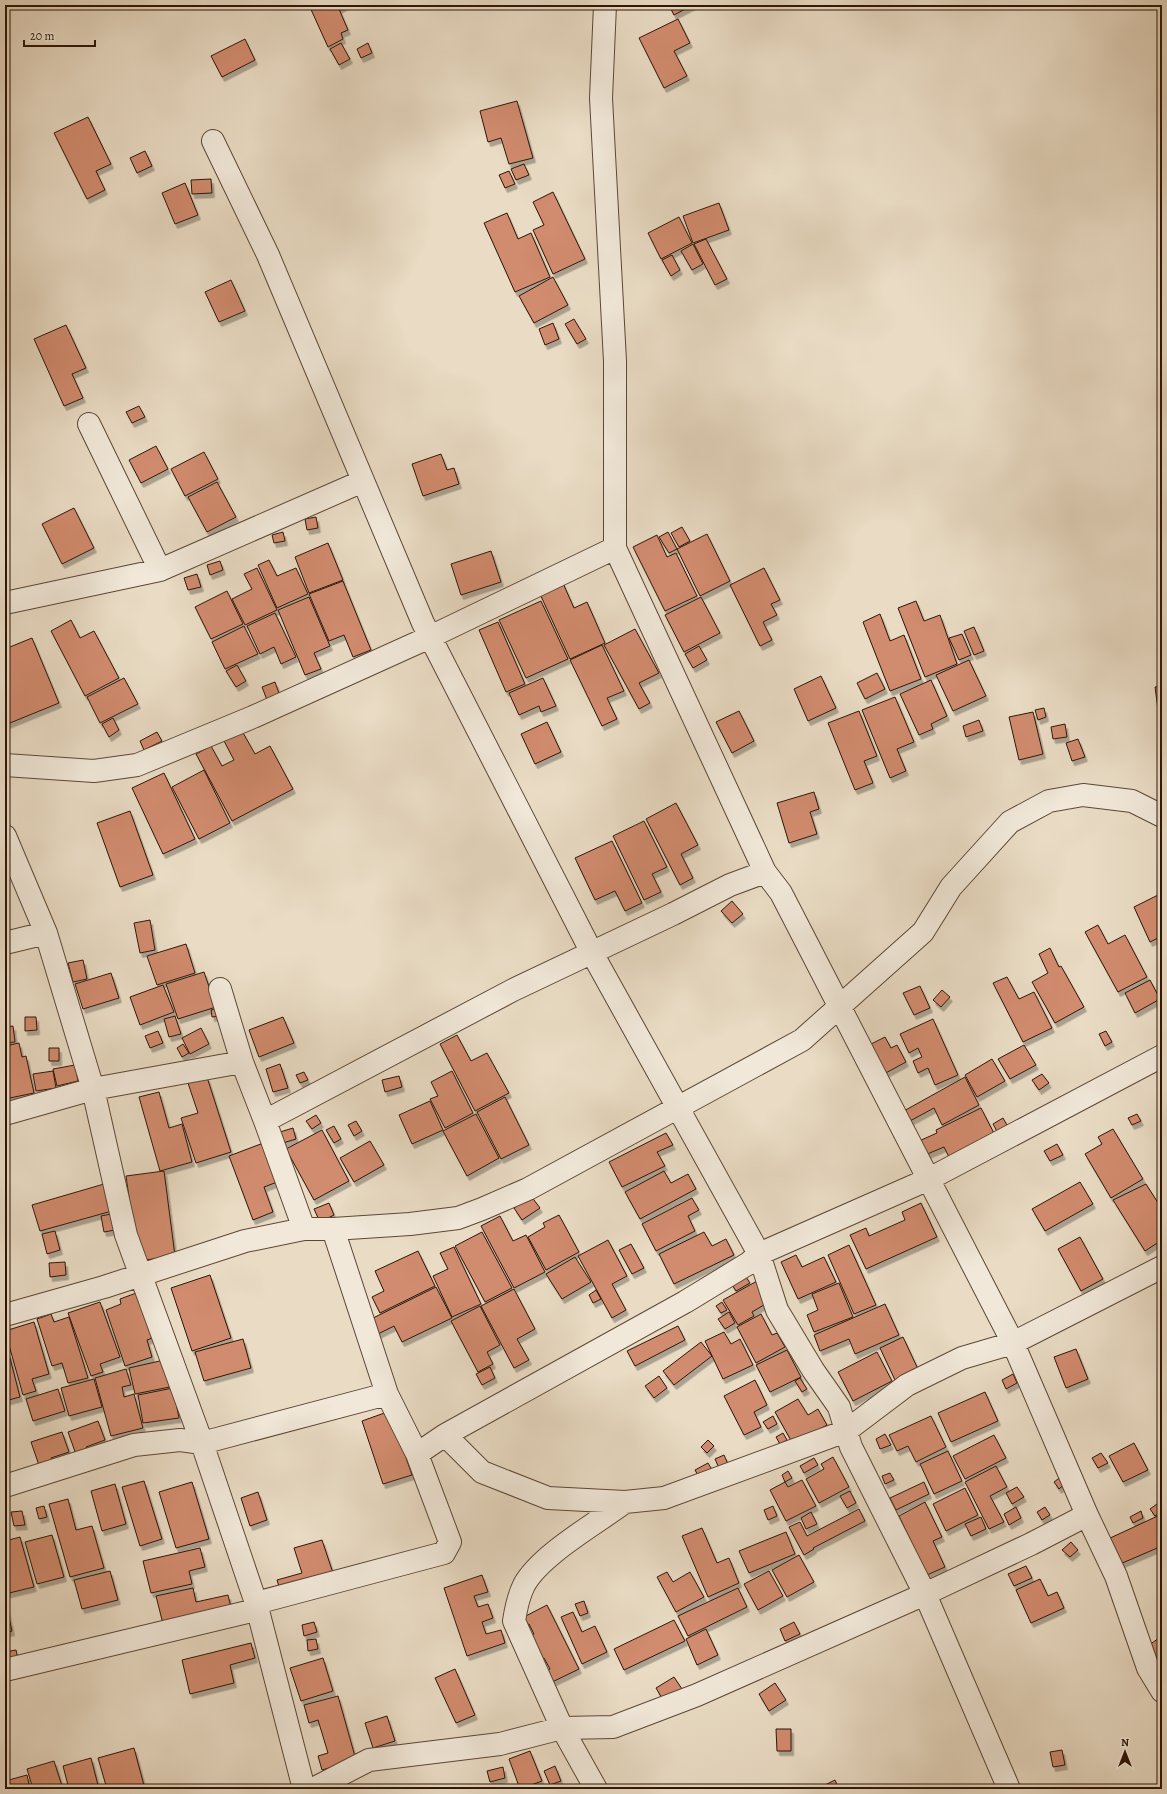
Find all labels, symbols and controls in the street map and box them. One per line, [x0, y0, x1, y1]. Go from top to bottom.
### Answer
scale bar [24, 22, 95, 48]
text: 20 m [30, 28, 54, 44]
north arrow [1105, 1732, 1145, 1772]
text: N [1121, 1735, 1129, 1750]

